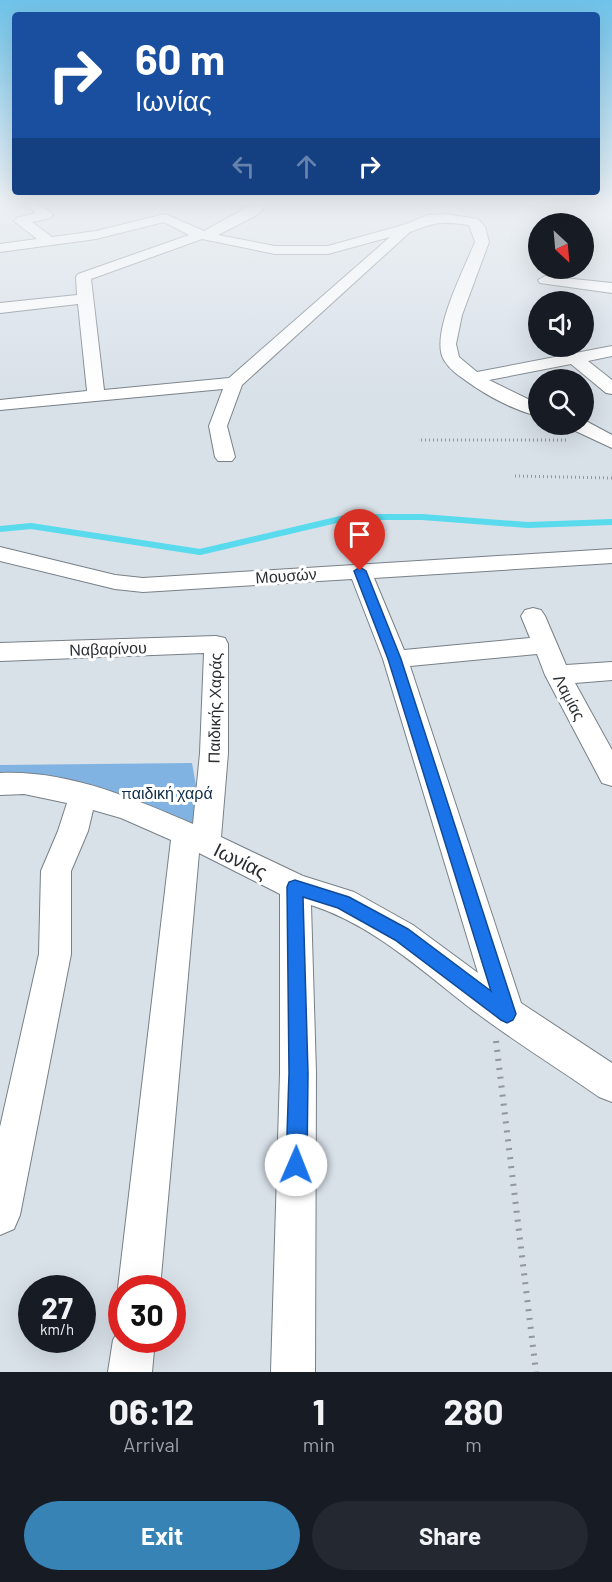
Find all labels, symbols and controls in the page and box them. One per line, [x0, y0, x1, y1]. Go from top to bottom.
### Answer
text: 60 m [135, 33, 225, 83]
icon: right [36, 36, 114, 114]
text: Ιωνίας [135, 84, 212, 116]
icon: left [227, 150, 260, 183]
icon: ahead [290, 150, 323, 183]
icon: right [353, 150, 386, 183]
north arrow [528, 213, 594, 279]
map controls [528, 213, 594, 435]
button: sound [528, 291, 594, 357]
button: search [528, 369, 594, 435]
pin [334, 509, 385, 571]
icon: arrive [343, 518, 376, 551]
street label: Μουσών [255, 563, 317, 587]
street label: Ναβαρίνου [69, 637, 147, 659]
street label: Παιδικής Χαράς [204, 652, 224, 763]
street label: Λαμίας [550, 671, 590, 723]
park label: παιδική χαρά [121, 783, 213, 802]
street label: Ιωνίας [210, 837, 272, 883]
position arrow [264, 1133, 328, 1197]
speed limit sign: 30 [108, 1275, 186, 1353]
text: 27 [41, 1289, 73, 1325]
text: km/h [40, 1320, 74, 1338]
text: 06:12 [108, 1389, 194, 1432]
text: 1 [312, 1389, 325, 1432]
text: 280 [443, 1389, 504, 1432]
text: Arrival [123, 1432, 179, 1456]
text: min [303, 1432, 335, 1456]
text: m [465, 1432, 482, 1456]
button: Exit [24, 1501, 300, 1570]
button: Share [312, 1501, 588, 1570]

